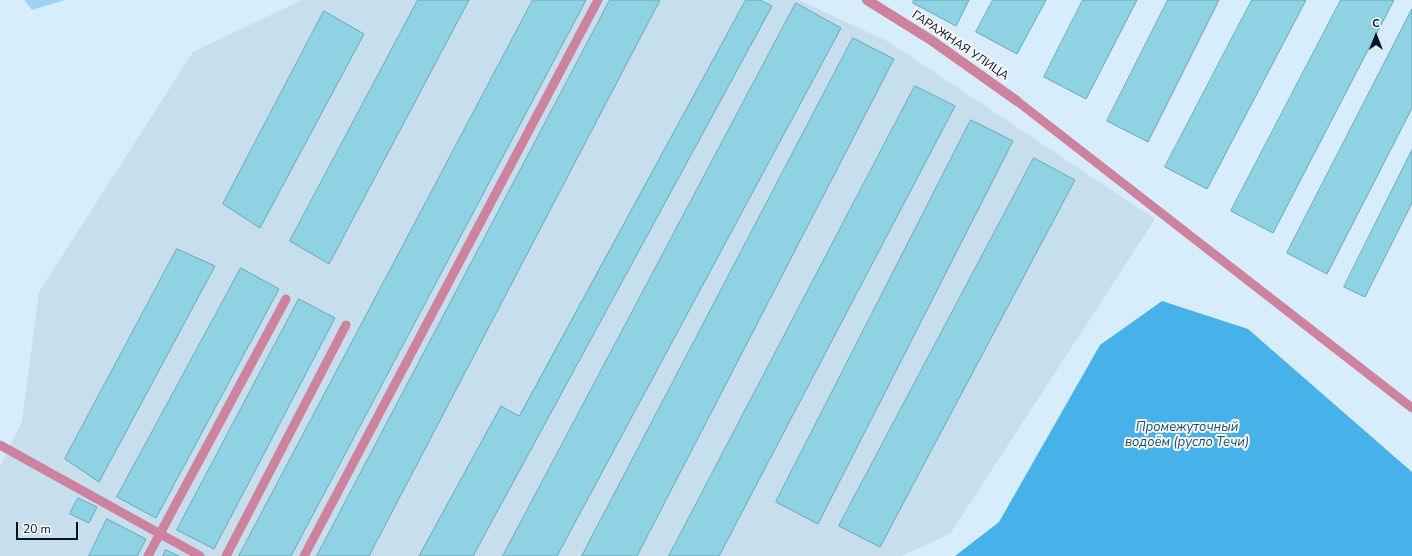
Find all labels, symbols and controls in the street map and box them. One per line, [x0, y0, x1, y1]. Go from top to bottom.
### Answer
street label: ГАРАЖНАЯ УЛИЦА [909, 8, 1011, 84]
north arrow [1356, 16, 1396, 56]
text: С [1372, 16, 1380, 31]
water label: Промежуточный водоём (русло Течи) [1125, 420, 1249, 451]
scale bar [18, 514, 80, 540]
text: 20 m [23, 521, 51, 537]

